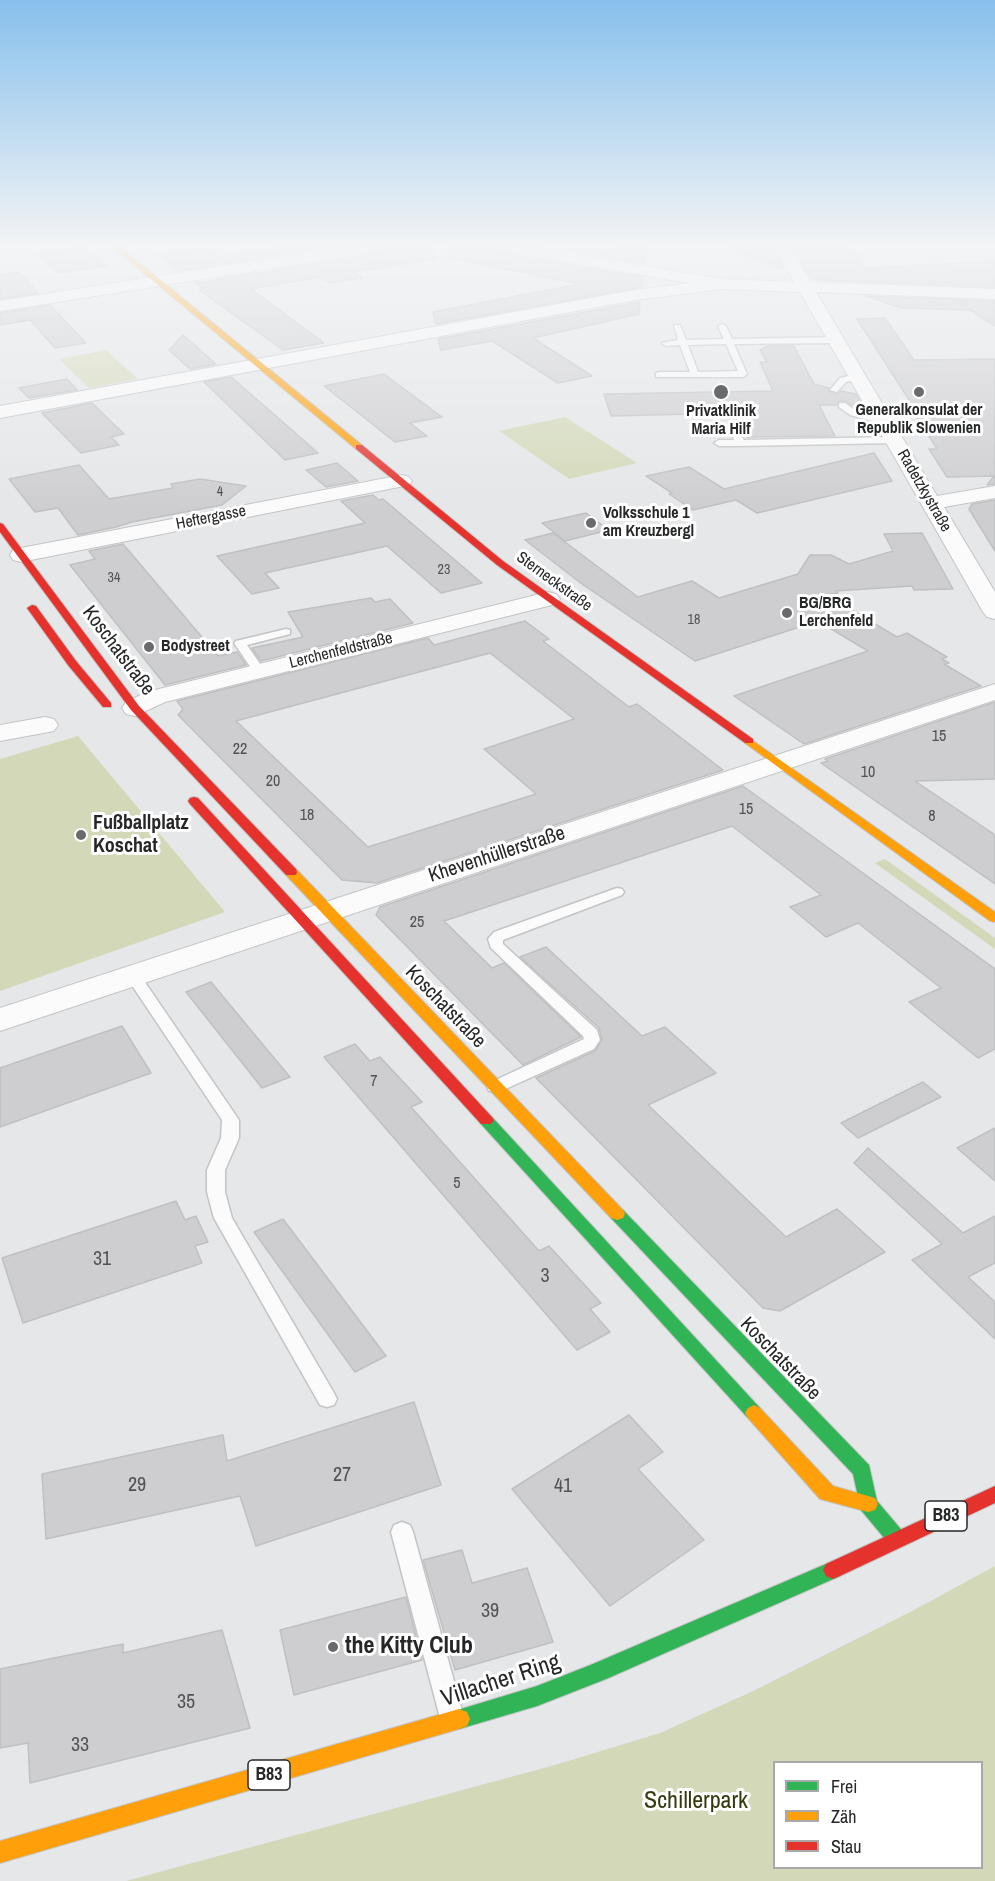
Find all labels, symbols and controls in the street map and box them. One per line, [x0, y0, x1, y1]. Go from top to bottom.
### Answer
marker: Privatklinik Maria Hilf [712, 383, 730, 401]
marker: Generalkonsulat der Republik Slowenien [912, 385, 926, 399]
place label: Generalkonsulat der Republik Slowenien [856, 401, 982, 439]
place label: Privatklinik Maria Hilf [686, 402, 756, 440]
street label: Radetzkystraße [893, 446, 955, 536]
house number: 4 [217, 484, 223, 500]
street label: Heftergasse [174, 502, 248, 534]
place label: Volksschule 1 am Kreuzbergl [603, 504, 694, 542]
marker: Volksschule 1 am Kreuzbergl [584, 516, 598, 530]
street label: Sterneckstraße [512, 548, 596, 616]
house number: 23 [438, 562, 450, 578]
house number: 34 [108, 570, 120, 586]
place label: BG/BRG Lerchenfeld [799, 594, 873, 632]
street label: Koschatstraße [77, 602, 159, 700]
marker: BG/BRG Lerchenfeld [780, 606, 794, 620]
house number: 18 [688, 612, 700, 628]
street label: Lerchenfeldstraße [287, 629, 395, 673]
place label: Bodystreet [161, 637, 230, 657]
marker: Bodystreet [142, 640, 156, 654]
house number: 15 [932, 727, 946, 747]
house number: 22 [233, 740, 247, 760]
house number: 10 [861, 763, 875, 783]
house number: 20 [266, 772, 280, 792]
house number: 15 [739, 800, 753, 820]
house number: 18 [300, 806, 314, 826]
house number: 8 [928, 807, 936, 827]
place label: Fußballplatz Koschat [93, 812, 189, 859]
street label: Khevenhüllerstraße [426, 822, 568, 888]
marker: Fußballplatz Koschat [74, 828, 88, 842]
house number: 25 [410, 913, 424, 933]
street label: Koschatstraße [400, 961, 490, 1053]
house number: 7 [370, 1072, 378, 1092]
house number: 5 [453, 1174, 461, 1194]
house number: 31 [93, 1248, 111, 1272]
house number: 3 [540, 1265, 550, 1289]
street label: Koschatstraße [735, 1313, 825, 1405]
house number: 27 [333, 1464, 351, 1488]
house number: 29 [128, 1474, 146, 1498]
house number: 41 [554, 1475, 572, 1499]
road number: B83 [925, 1501, 967, 1531]
house number: 39 [481, 1600, 499, 1624]
place label: the Kitty Club [345, 1633, 473, 1661]
marker: the Kitty Club [326, 1640, 340, 1654]
street label: Villacher Ring [438, 1648, 564, 1714]
house number: 35 [177, 1691, 195, 1715]
house number: 33 [71, 1734, 89, 1758]
road number: B83 [248, 1760, 290, 1790]
legend [773, 1761, 983, 1869]
text: Frei [831, 1774, 857, 1799]
park label: Schillerpark [644, 1788, 748, 1816]
text: Zäh [831, 1804, 856, 1829]
text: Stau [831, 1834, 861, 1859]

